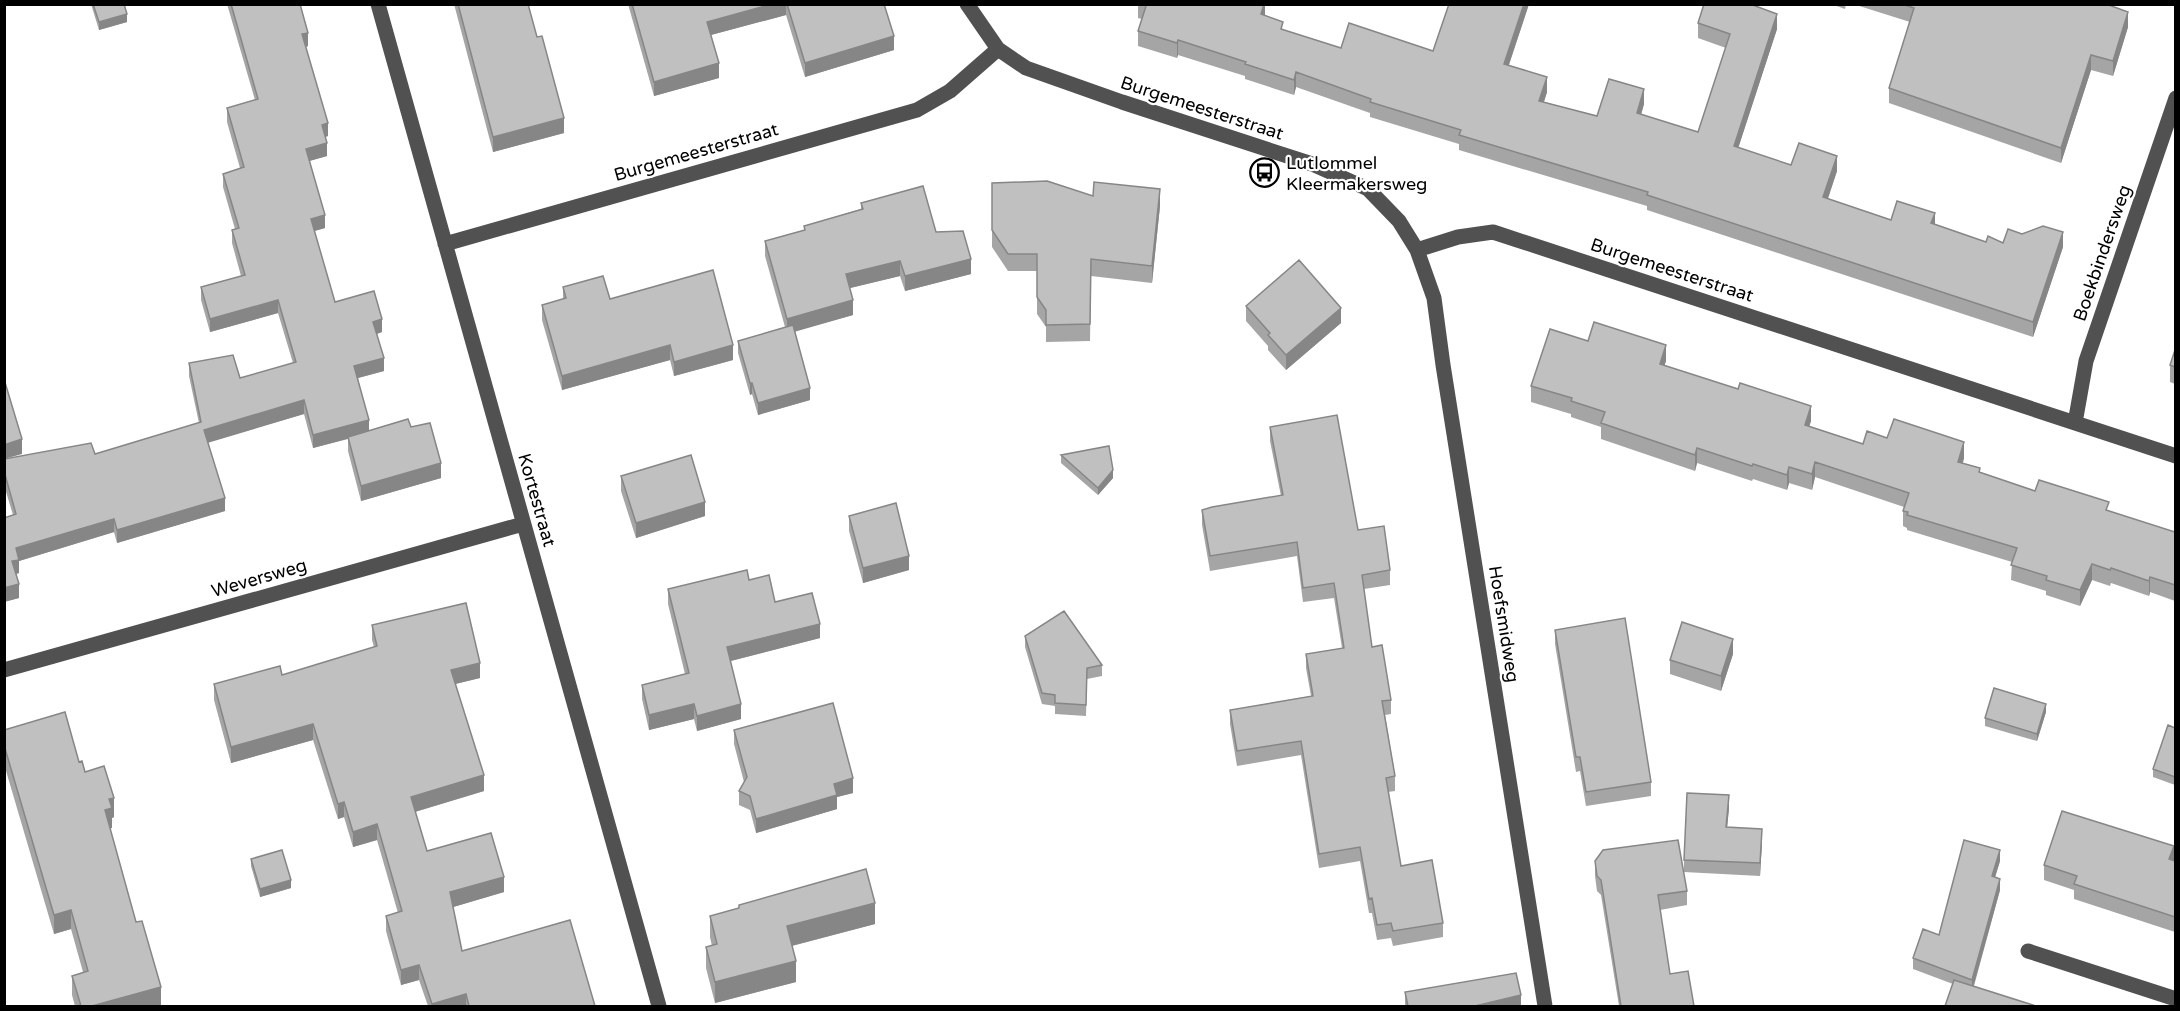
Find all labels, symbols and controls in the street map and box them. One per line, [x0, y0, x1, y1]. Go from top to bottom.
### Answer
street label: Burgemeesterstraat [1118, 71, 1286, 145]
street label: Burgemeesterstraat [611, 118, 781, 186]
place label: Lutlommel Kleermakersweg [1286, 152, 1427, 195]
bus stop icon: Lutlommel Kleermakersweg [1249, 157, 1281, 189]
street label: Boekbindersweg [2068, 182, 2136, 324]
street label: Burgemeesterstraat [1588, 233, 1756, 307]
street label: Kortestraat [513, 451, 561, 549]
street label: Weversweg [209, 554, 309, 602]
street label: Hoefsmidweg [1484, 564, 1524, 684]

